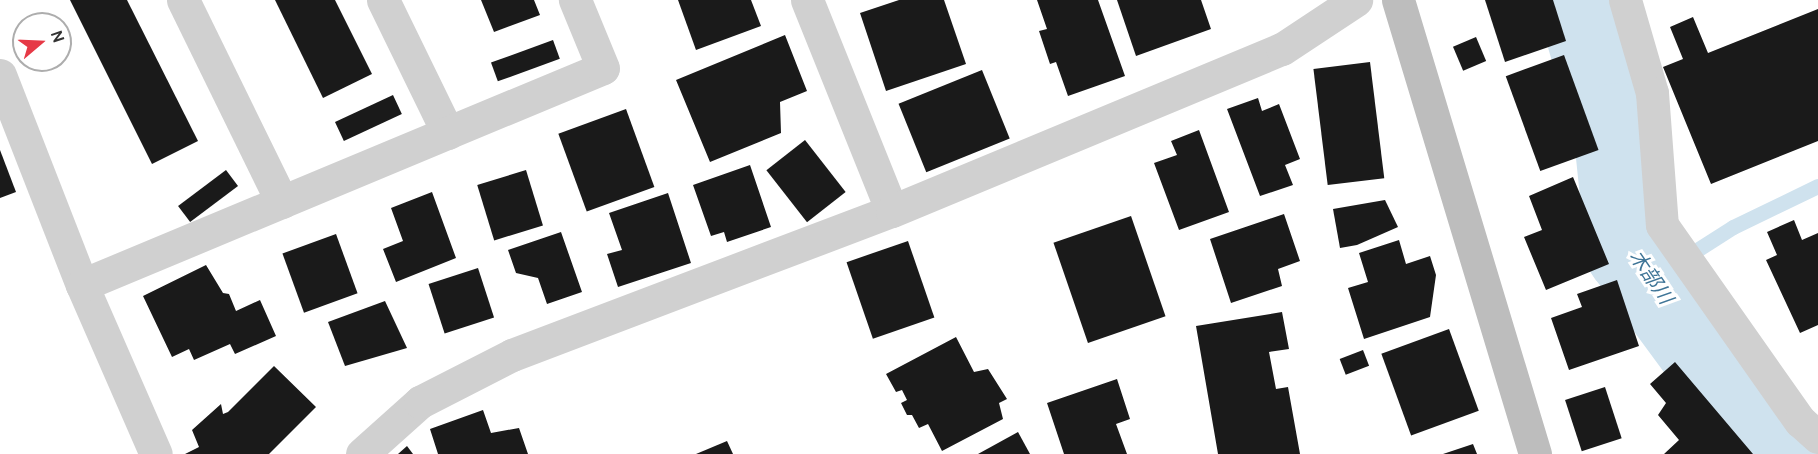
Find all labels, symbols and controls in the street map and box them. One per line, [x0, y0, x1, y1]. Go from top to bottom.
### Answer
north arrow [12, 12, 72, 72]
text: N [47, 28, 68, 45]
water label: 木部川 [1624, 245, 1678, 309]

